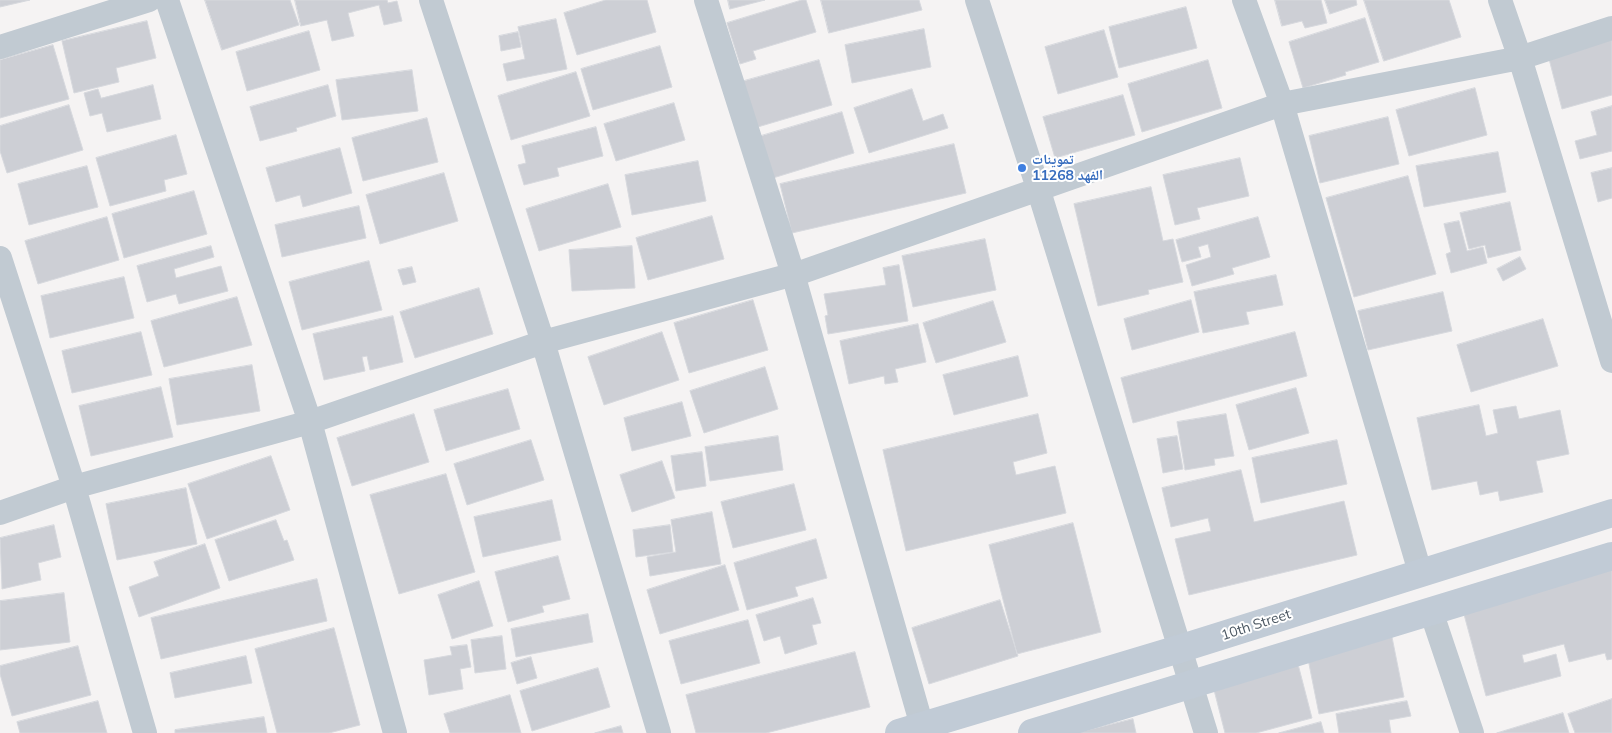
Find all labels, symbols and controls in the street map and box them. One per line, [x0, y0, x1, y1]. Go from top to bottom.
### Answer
place label: تموينات الفهد 11268 [1032, 152, 1103, 184]
marker: تموينات الفهد 11268 [1016, 162, 1028, 174]
street label: 10th Street [1219, 606, 1293, 644]

